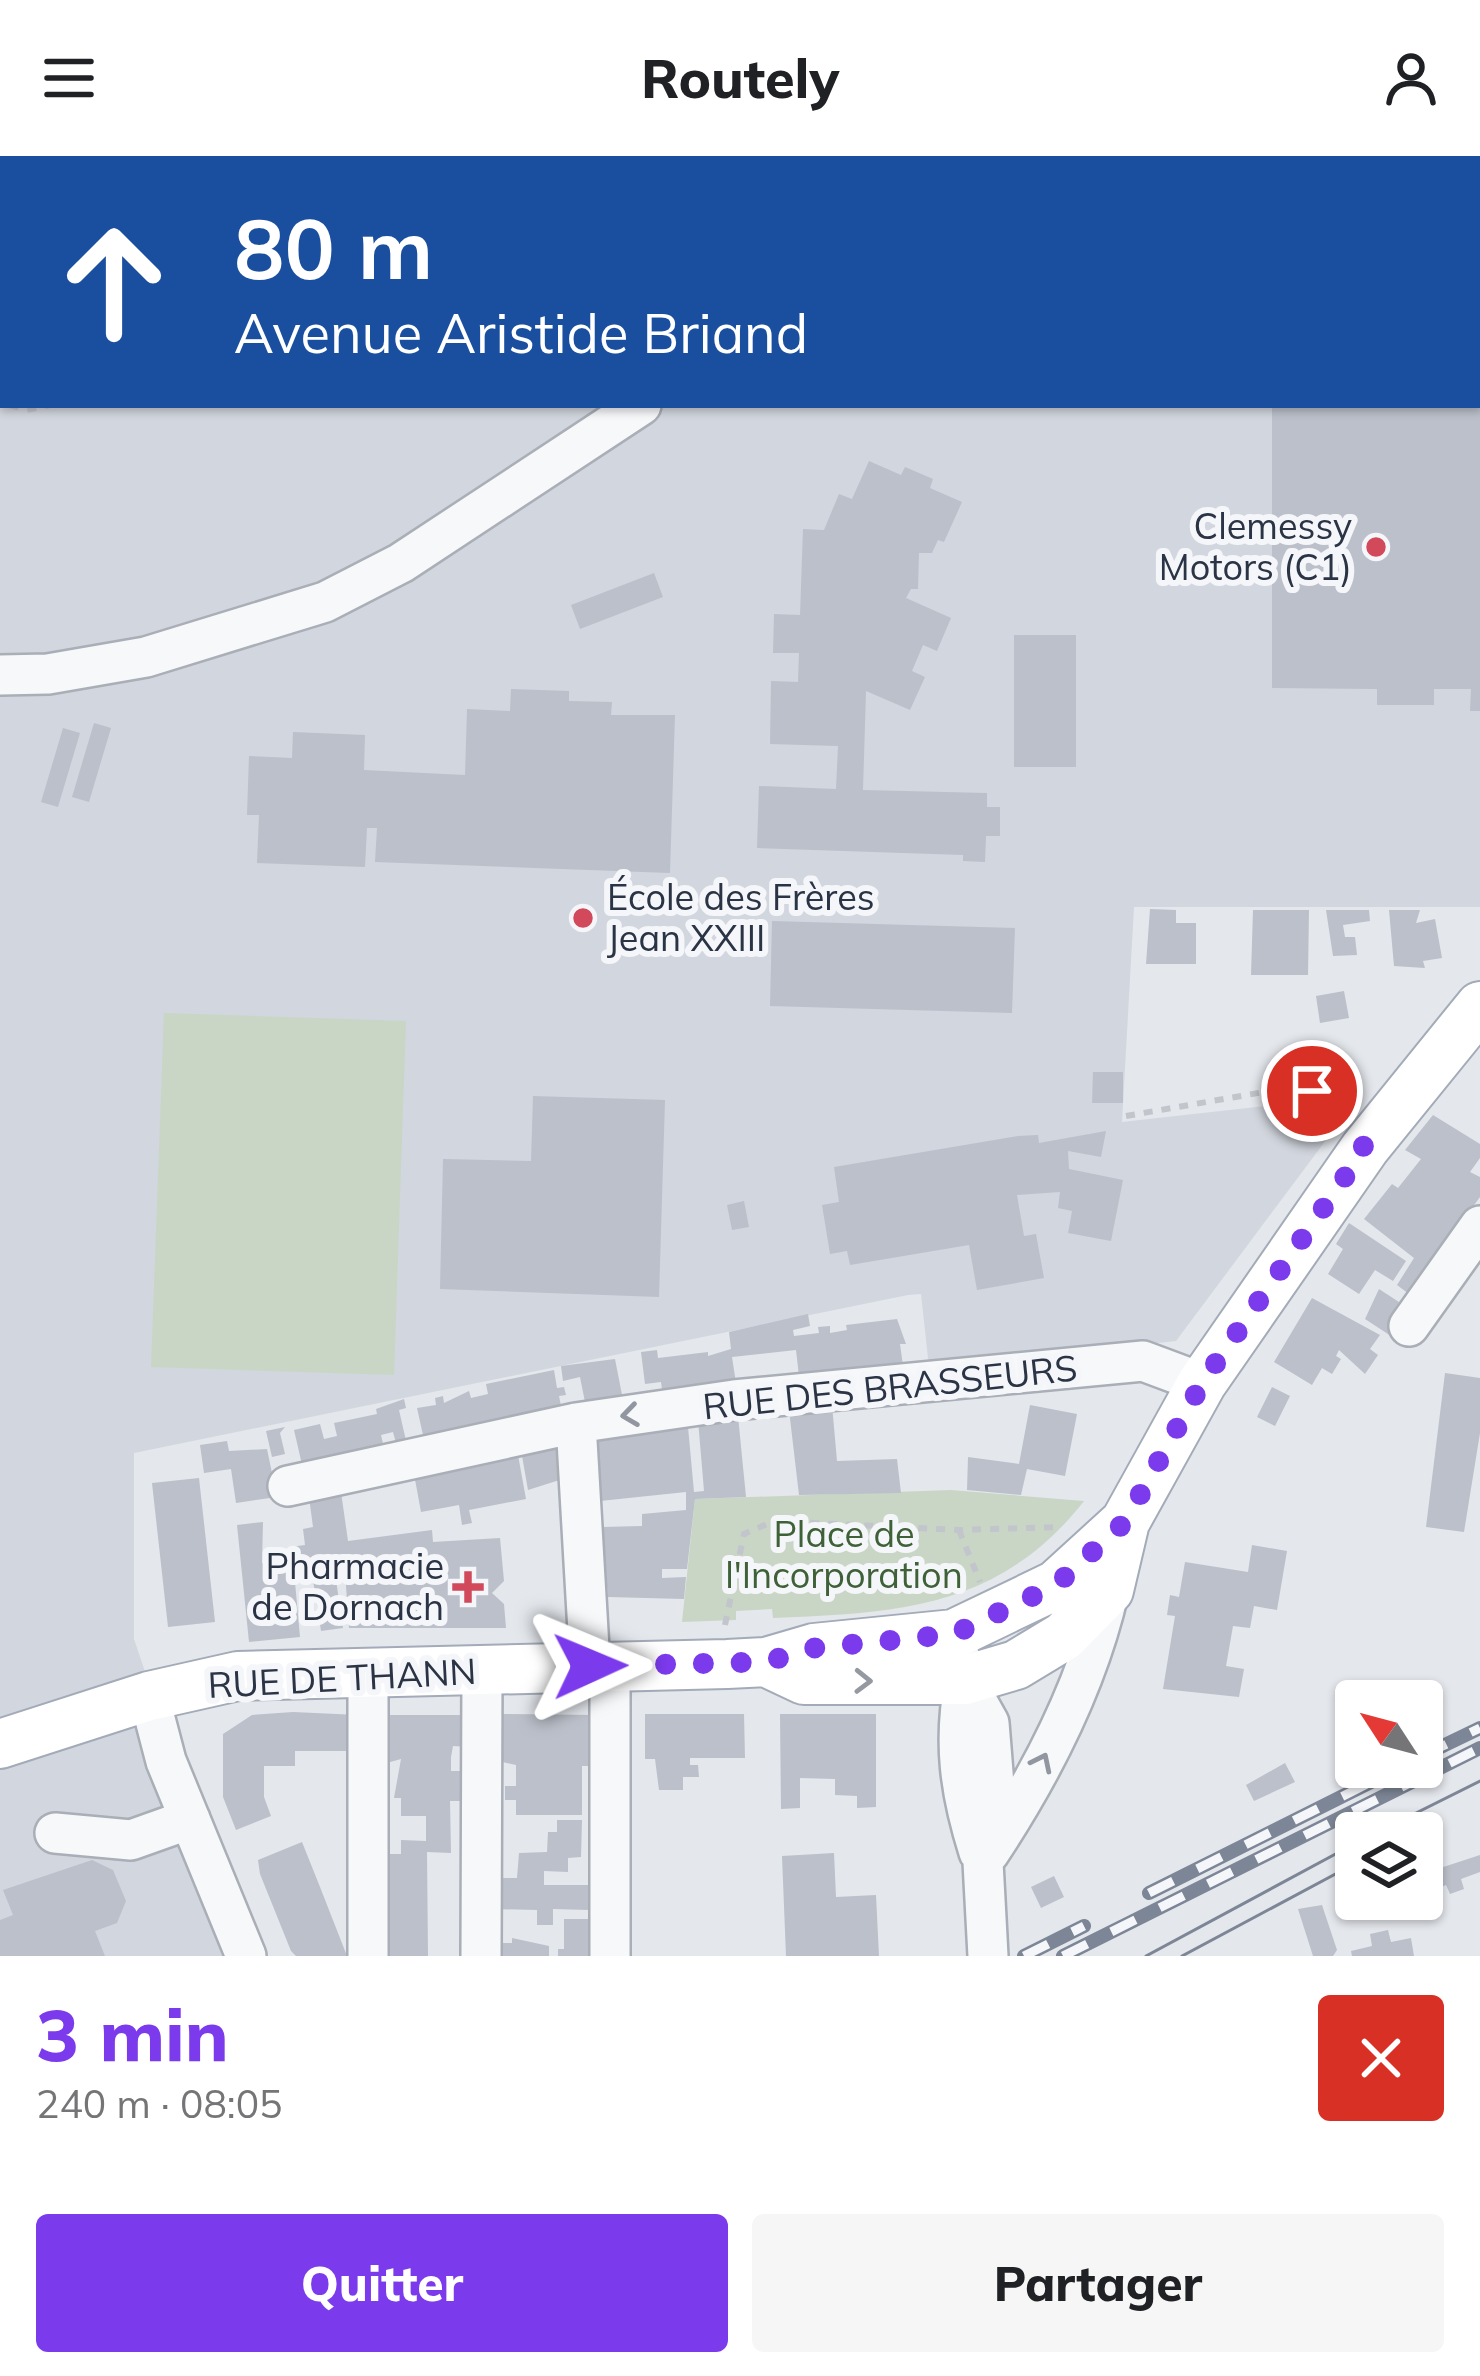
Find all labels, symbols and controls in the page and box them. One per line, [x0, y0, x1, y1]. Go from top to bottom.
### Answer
text: Routely [641, 44, 839, 112]
icon: menu [36, 45, 102, 111]
icon: person [1378, 45, 1444, 111]
text: 80 m [234, 195, 433, 300]
icon: ahead [36, 204, 192, 360]
text: Avenue Aristide Briand [234, 299, 808, 367]
place label: Clemessy Motors (C1) [1159, 503, 1352, 589]
marker: Clemessy Motors (C1) [1363, 534, 1389, 560]
place label: École des Frères Jean XXIII [607, 874, 875, 960]
marker: École des Frères Jean XXIII [570, 905, 596, 931]
pin [1261, 1040, 1363, 1142]
icon: arrive [1279, 1058, 1345, 1124]
street label: RUE DES BRASSEURS [701, 1344, 1079, 1429]
one-way arrow [620, 1401, 639, 1427]
park label: Place de l'Incorporation [725, 1511, 963, 1597]
place label: Pharmacie de Dornach [251, 1543, 444, 1629]
marker: Pharmacie de Dornach [455, 1574, 481, 1600]
position arrow [527, 1603, 653, 1729]
street label: RUE DE THANN [207, 1648, 477, 1707]
one-way arrow [855, 1668, 873, 1694]
north arrow [1335, 1680, 1443, 1788]
map controls [1335, 1680, 1443, 1920]
one-way arrow [1027, 1752, 1050, 1774]
button: layers [1335, 1812, 1443, 1920]
text: 3 min [36, 1989, 229, 2079]
button: close [1318, 1995, 1444, 2121]
text: 240 m · 08:05 [36, 2079, 282, 2128]
button: Quitter [36, 2214, 728, 2352]
button: Partager [752, 2214, 1444, 2352]

